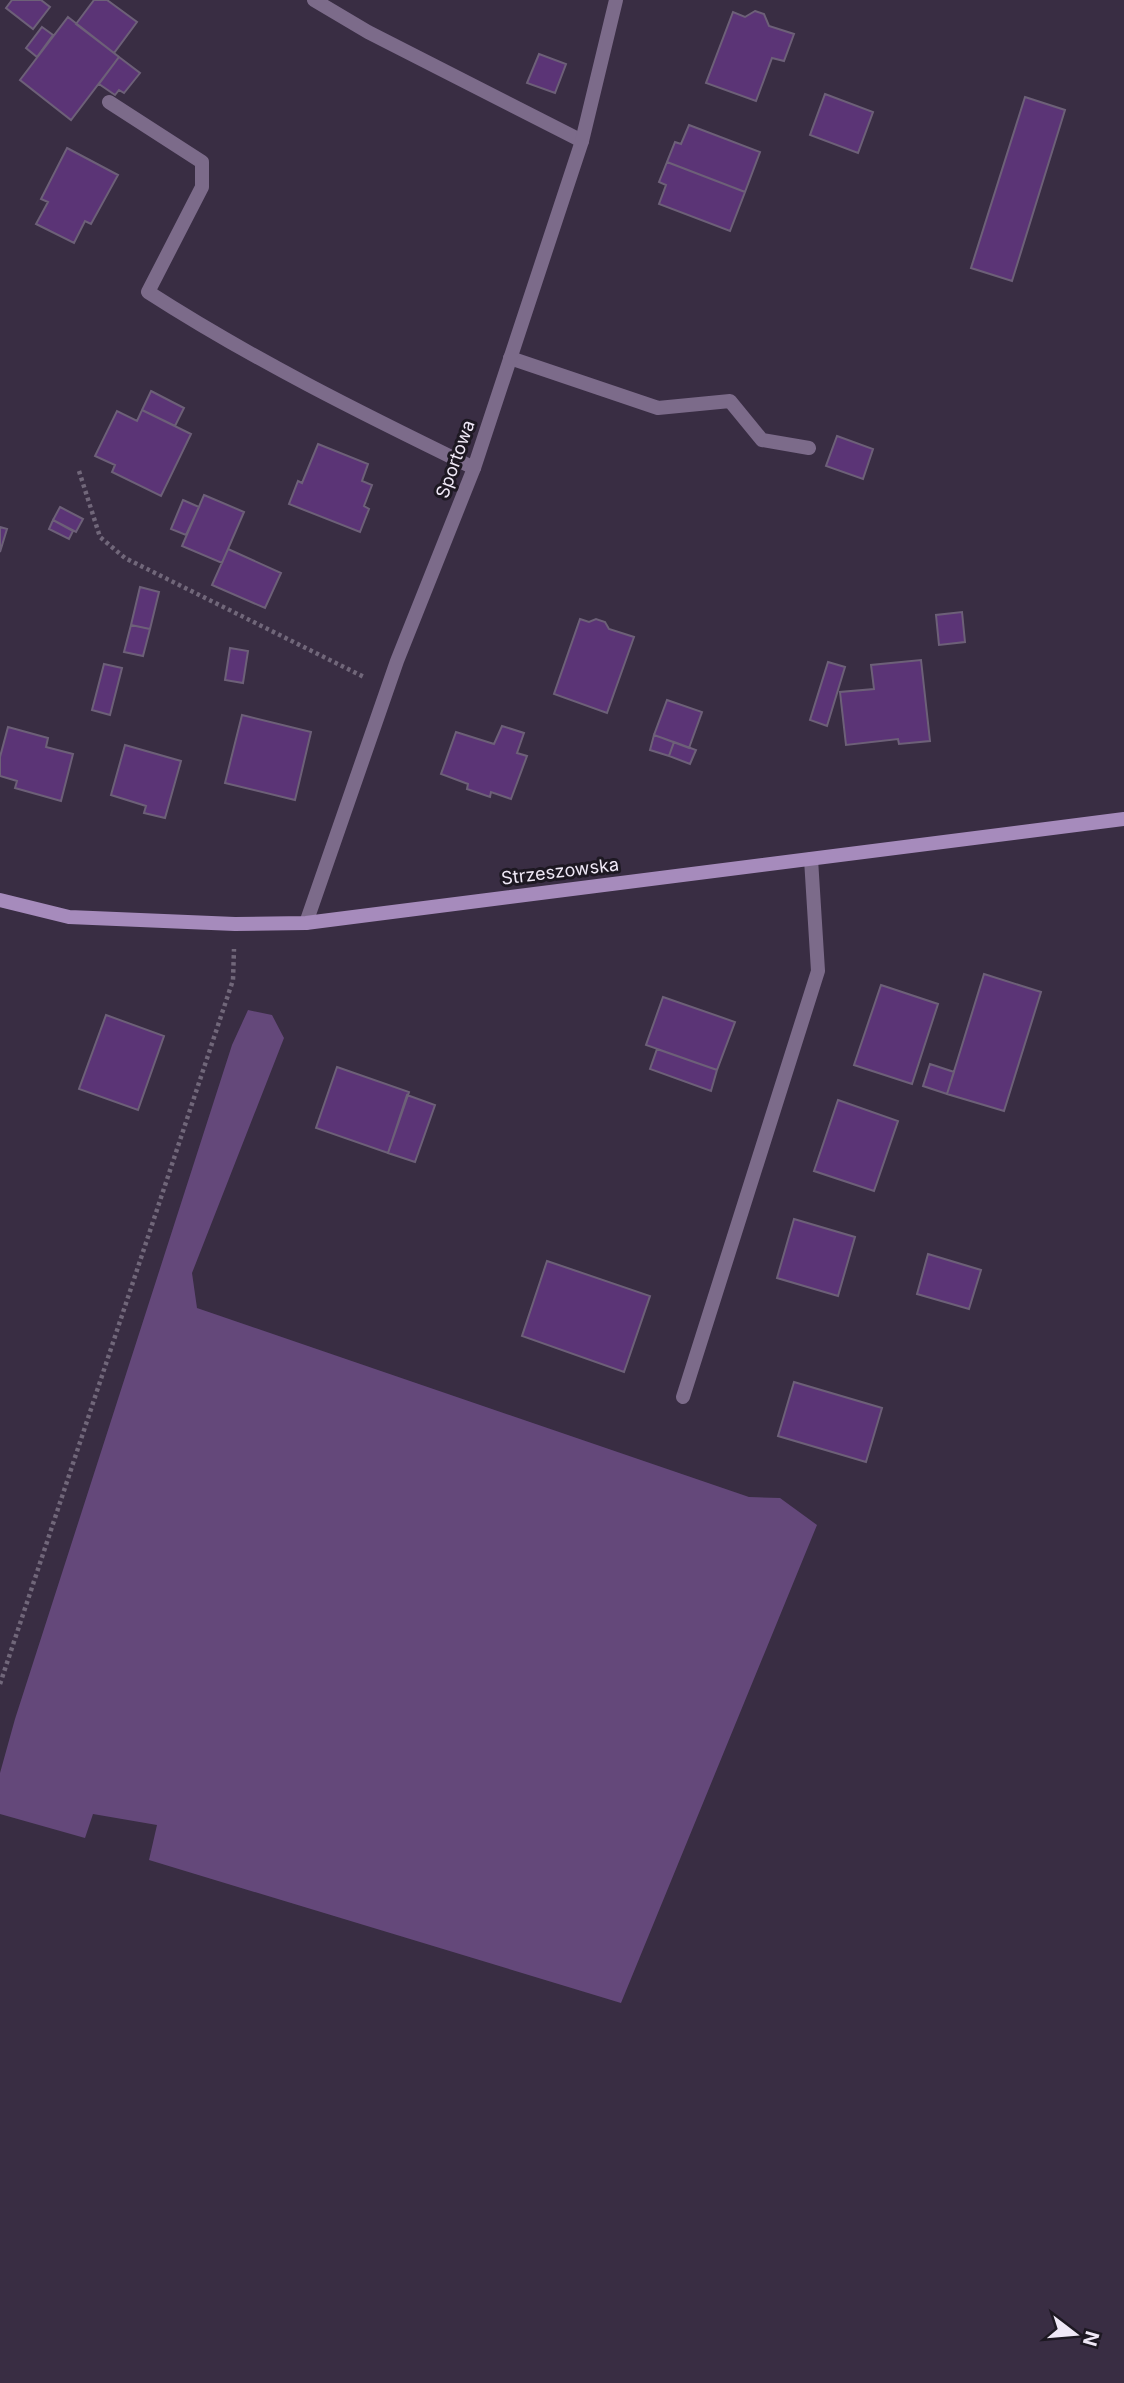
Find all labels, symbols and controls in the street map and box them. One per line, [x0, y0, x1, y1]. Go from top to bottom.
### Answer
street label: Sportowa [431, 417, 479, 501]
street label: Strzeszowska [500, 853, 620, 889]
north arrow [1040, 2299, 1110, 2369]
text: N [1078, 2328, 1104, 2349]

